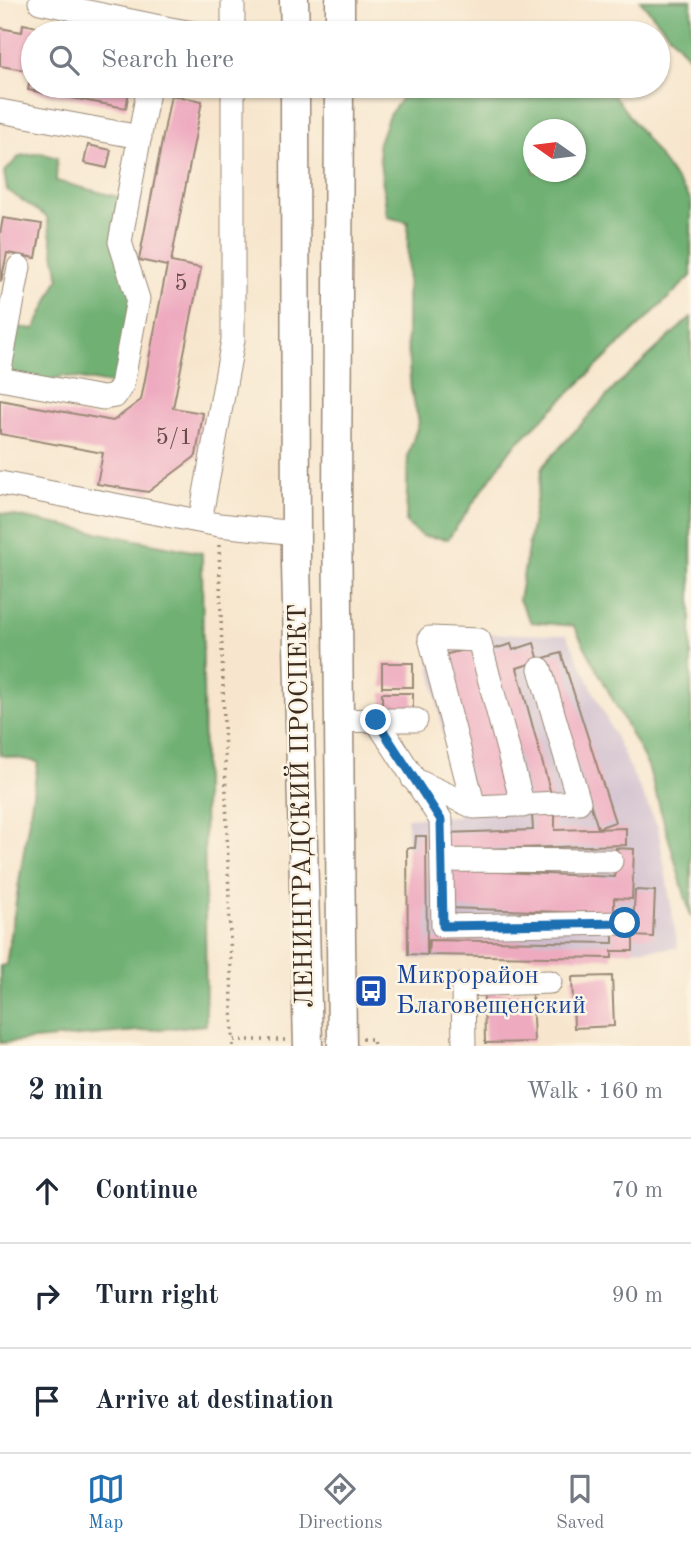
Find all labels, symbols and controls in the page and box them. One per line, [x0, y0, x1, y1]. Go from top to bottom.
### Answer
search box [21, 21, 670, 98]
icon: search [45, 41, 83, 79]
text: Search here [101, 47, 234, 73]
north arrow [523, 119, 586, 182]
house number: 5 [174, 272, 188, 295]
house number: 5/1 [155, 426, 193, 449]
street label: ЛЕНИНГРАДСКИЙ ПРОСПЕКТ [280, 604, 319, 1008]
route end [360, 704, 391, 735]
route start [609, 907, 640, 938]
place label: Микрорайон Благовещенский [396, 963, 586, 1019]
bus stop icon: Микрорайон Благовещенский [352, 972, 390, 1010]
text: 2 min [28, 1076, 103, 1106]
text: Walk · 160 m [527, 1080, 663, 1103]
icon: ahead [28, 1172, 66, 1210]
text: Continue [95, 1178, 198, 1204]
text: 70 m [612, 1179, 663, 1202]
icon: right [28, 1277, 66, 1315]
text: Turn right [95, 1283, 218, 1309]
text: 90 m [612, 1284, 663, 1307]
icon: arrive [28, 1382, 66, 1420]
text: Arrive at destination [95, 1388, 334, 1414]
tab: Map [87, 1470, 125, 1535]
tab: Directions [298, 1470, 383, 1535]
tab: Saved [556, 1470, 604, 1535]

